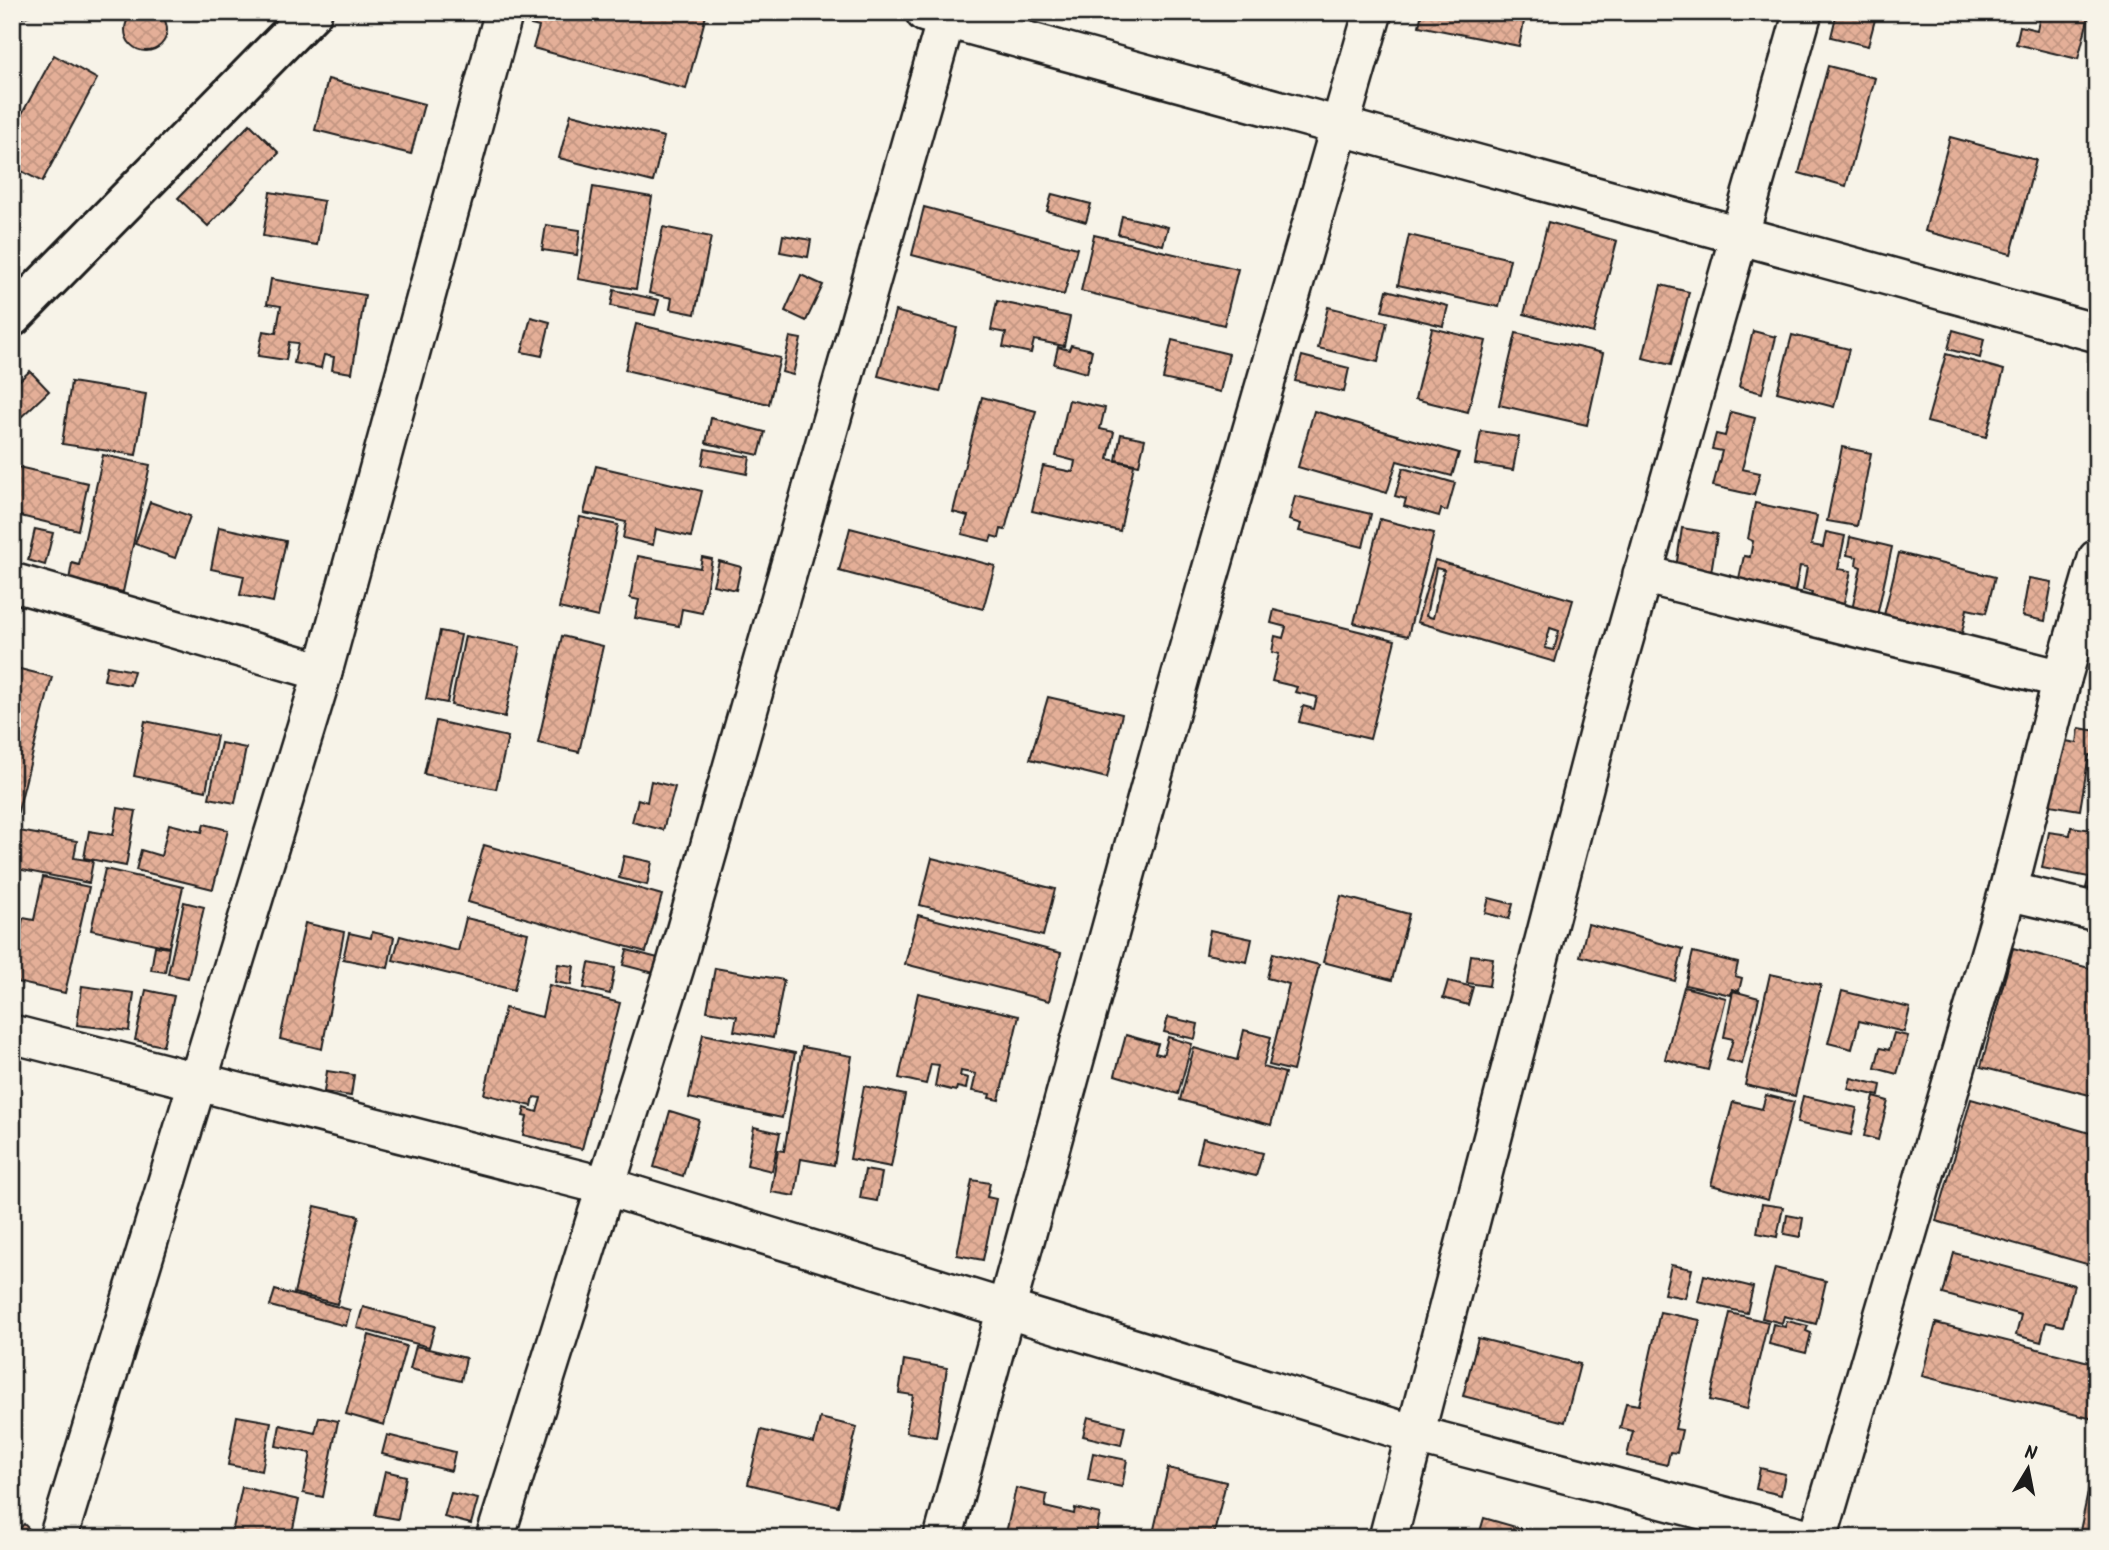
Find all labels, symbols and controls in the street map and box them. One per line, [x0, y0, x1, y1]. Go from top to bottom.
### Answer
north arrow [1994, 1434, 2064, 1504]
text: N [2022, 1438, 2039, 1470]

